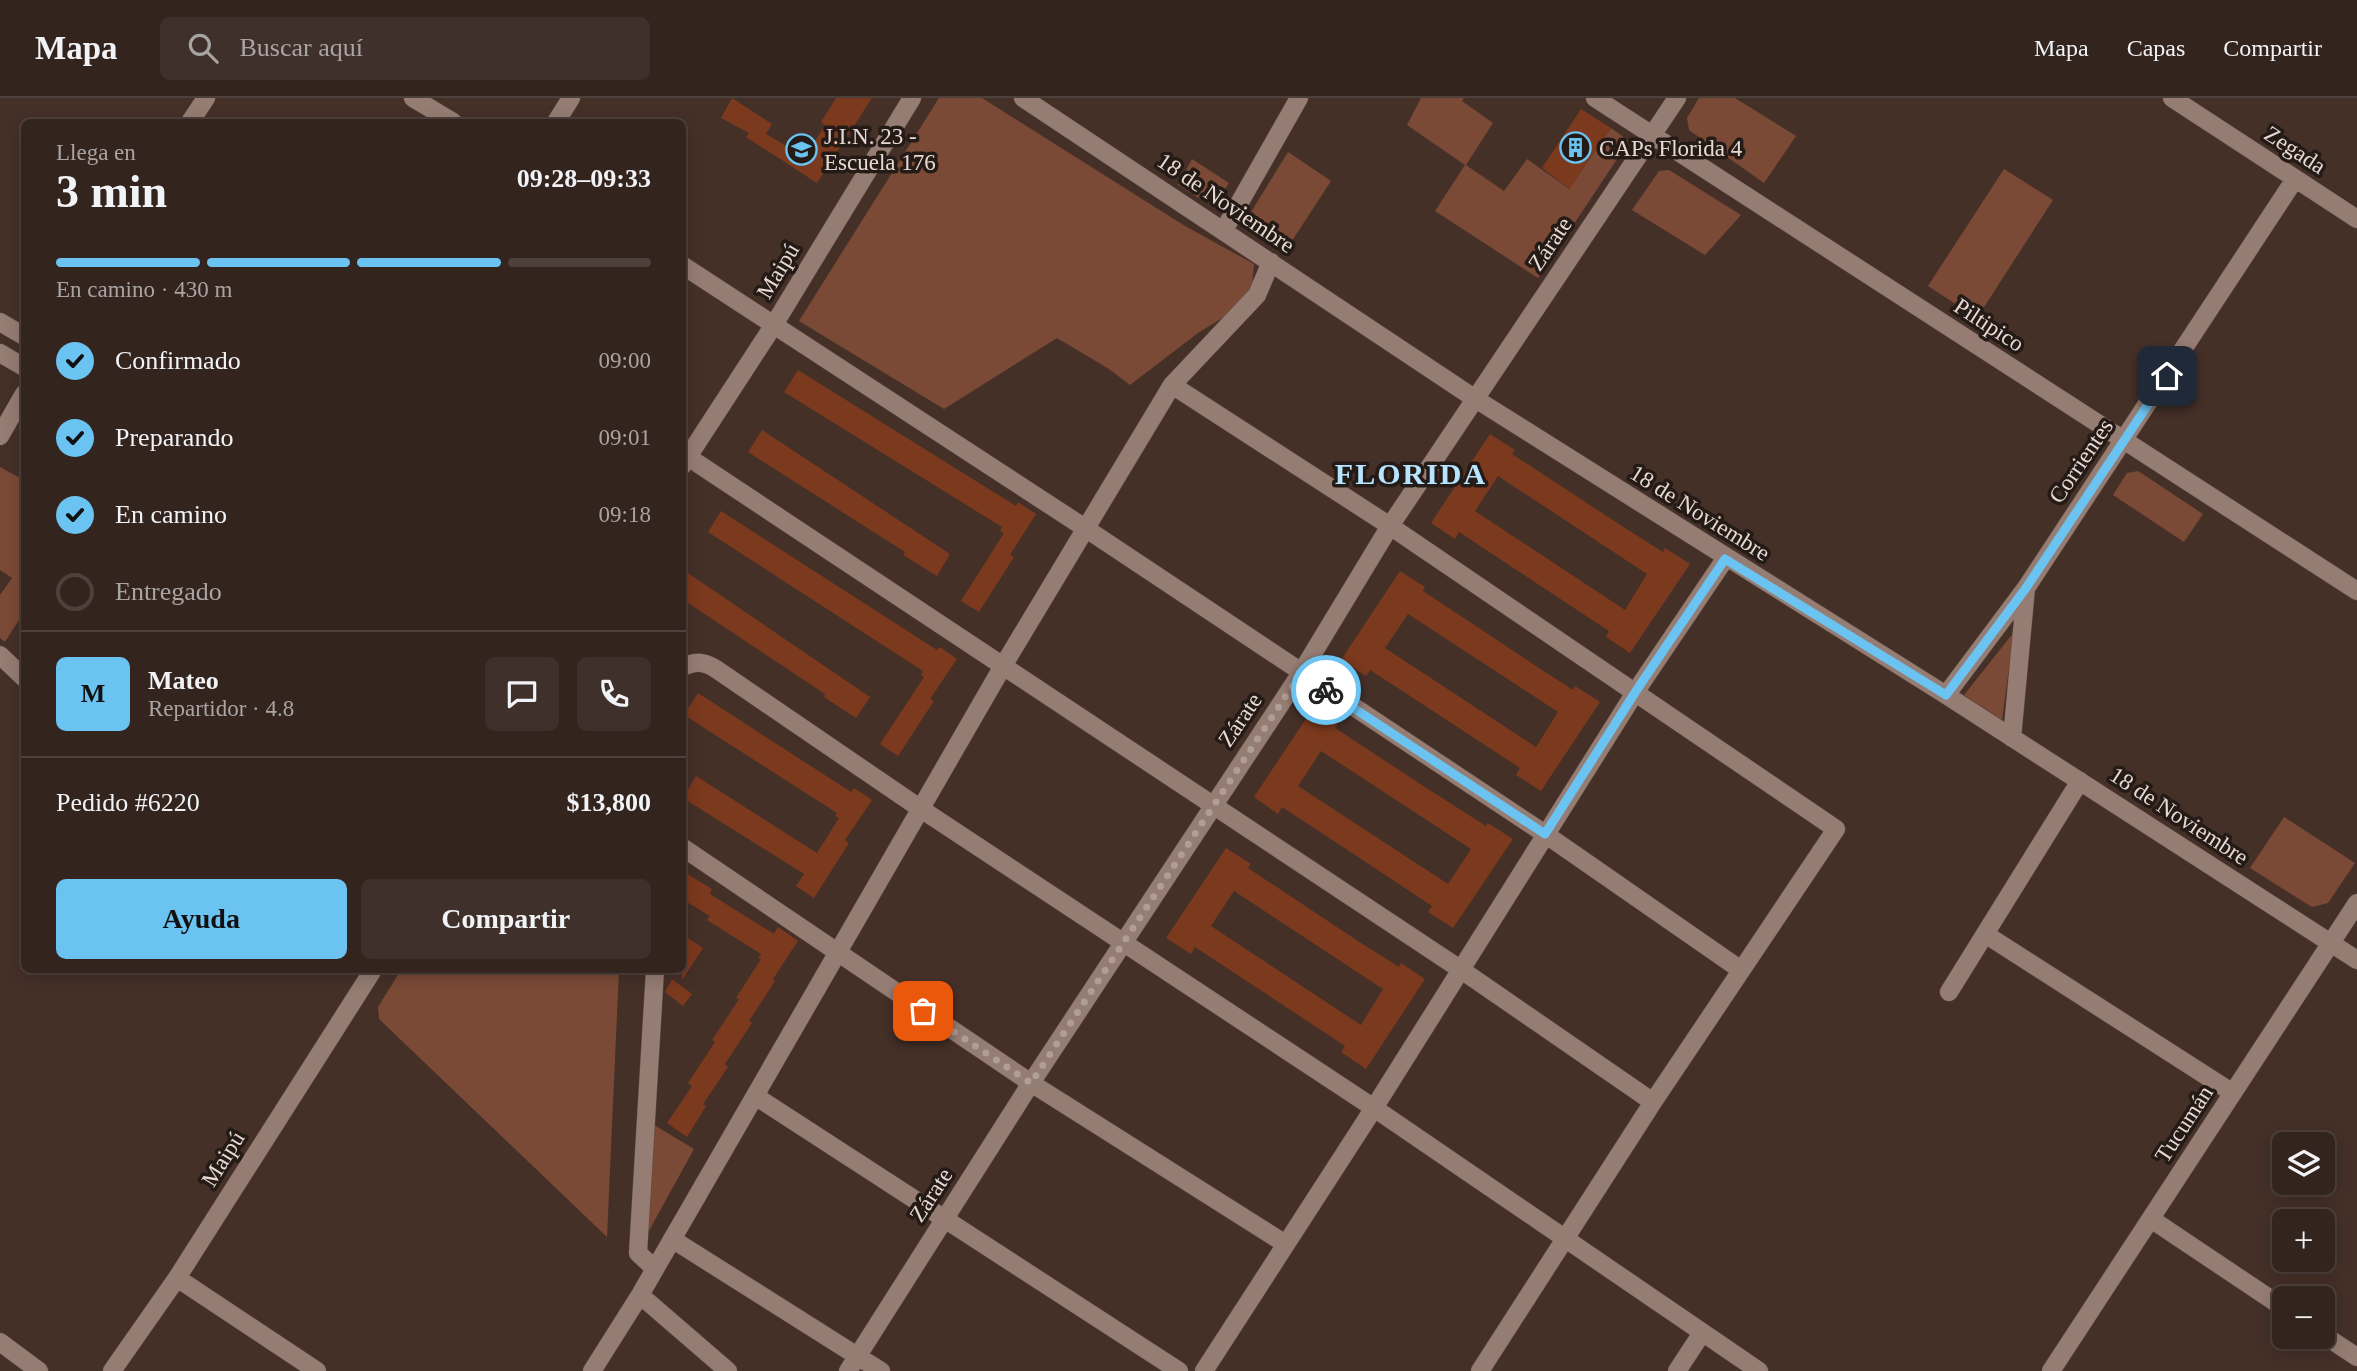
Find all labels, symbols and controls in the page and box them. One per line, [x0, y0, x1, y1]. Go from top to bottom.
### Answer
search box [160, 17, 650, 80]
icon: search [184, 29, 222, 67]
text: Mapa [35, 30, 118, 66]
text: Buscar aquí [240, 33, 363, 62]
text: Mapa [2034, 35, 2089, 61]
text: Capas [2127, 35, 2185, 61]
text: Compartir [2223, 35, 2322, 61]
street label: Zegada [2260, 121, 2330, 179]
place label: J.I.N. 23 - Escuela 176 [824, 124, 936, 175]
building icon: CAPs Florida 4 [1559, 131, 1593, 165]
school or university icon: J.I.N. 23 - Escuela 176 [784, 132, 818, 166]
place label: CAPs Florida 4 [1599, 136, 1743, 161]
text: Llega en [56, 140, 136, 165]
street label: 18 de Noviembre [1153, 148, 1299, 258]
text: 09:28–09:33 [517, 164, 651, 193]
text: 3 min [56, 166, 167, 217]
street label: Zárate [1523, 213, 1577, 275]
street label: Maipú [752, 238, 804, 303]
text: En camino · 430 m [56, 277, 232, 302]
street label: Piltipico [1950, 293, 2028, 357]
icon: check [56, 342, 94, 380]
text: Confirmado [115, 346, 241, 375]
pin [2137, 346, 2197, 406]
text: 09:00 [599, 348, 651, 373]
icon: home [2148, 357, 2186, 395]
street label: Corrientes [2044, 414, 2118, 508]
icon: check [56, 419, 94, 457]
text: Preparando [115, 423, 233, 452]
text: 09:01 [599, 425, 651, 450]
district label: FLORIDA [1335, 457, 1487, 490]
street label: 18 de Noviembre [1626, 460, 1774, 566]
icon: check [56, 496, 94, 534]
text: En camino [115, 500, 227, 529]
text: 09:18 [599, 502, 651, 527]
text: Entregado [115, 577, 222, 606]
courier [1291, 655, 1361, 725]
button: chat [485, 657, 559, 731]
button: phone [577, 657, 651, 731]
text: Mateo [148, 666, 219, 695]
icon: bike [1307, 671, 1345, 709]
text: M [81, 679, 105, 708]
street label: Zárate [1213, 689, 1267, 751]
text: Repartidor · 4.8 [148, 696, 294, 721]
street label: 18 de Noviembre [2105, 762, 2253, 870]
text: Pedido #6220 [56, 788, 200, 817]
text: $13,800 [567, 788, 651, 817]
button: Ayuda [56, 879, 347, 959]
button: Compartir [361, 879, 651, 959]
pin [893, 981, 953, 1041]
icon: bag [904, 992, 942, 1030]
street label: Tucumán [2150, 1081, 2218, 1167]
street label: Maipú [196, 1126, 250, 1191]
map controls [2272, 1132, 2335, 1349]
button: layers [2272, 1132, 2335, 1195]
street label: Zárate [905, 1164, 957, 1226]
button: + [2272, 1209, 2335, 1272]
button: − [2272, 1286, 2335, 1349]

